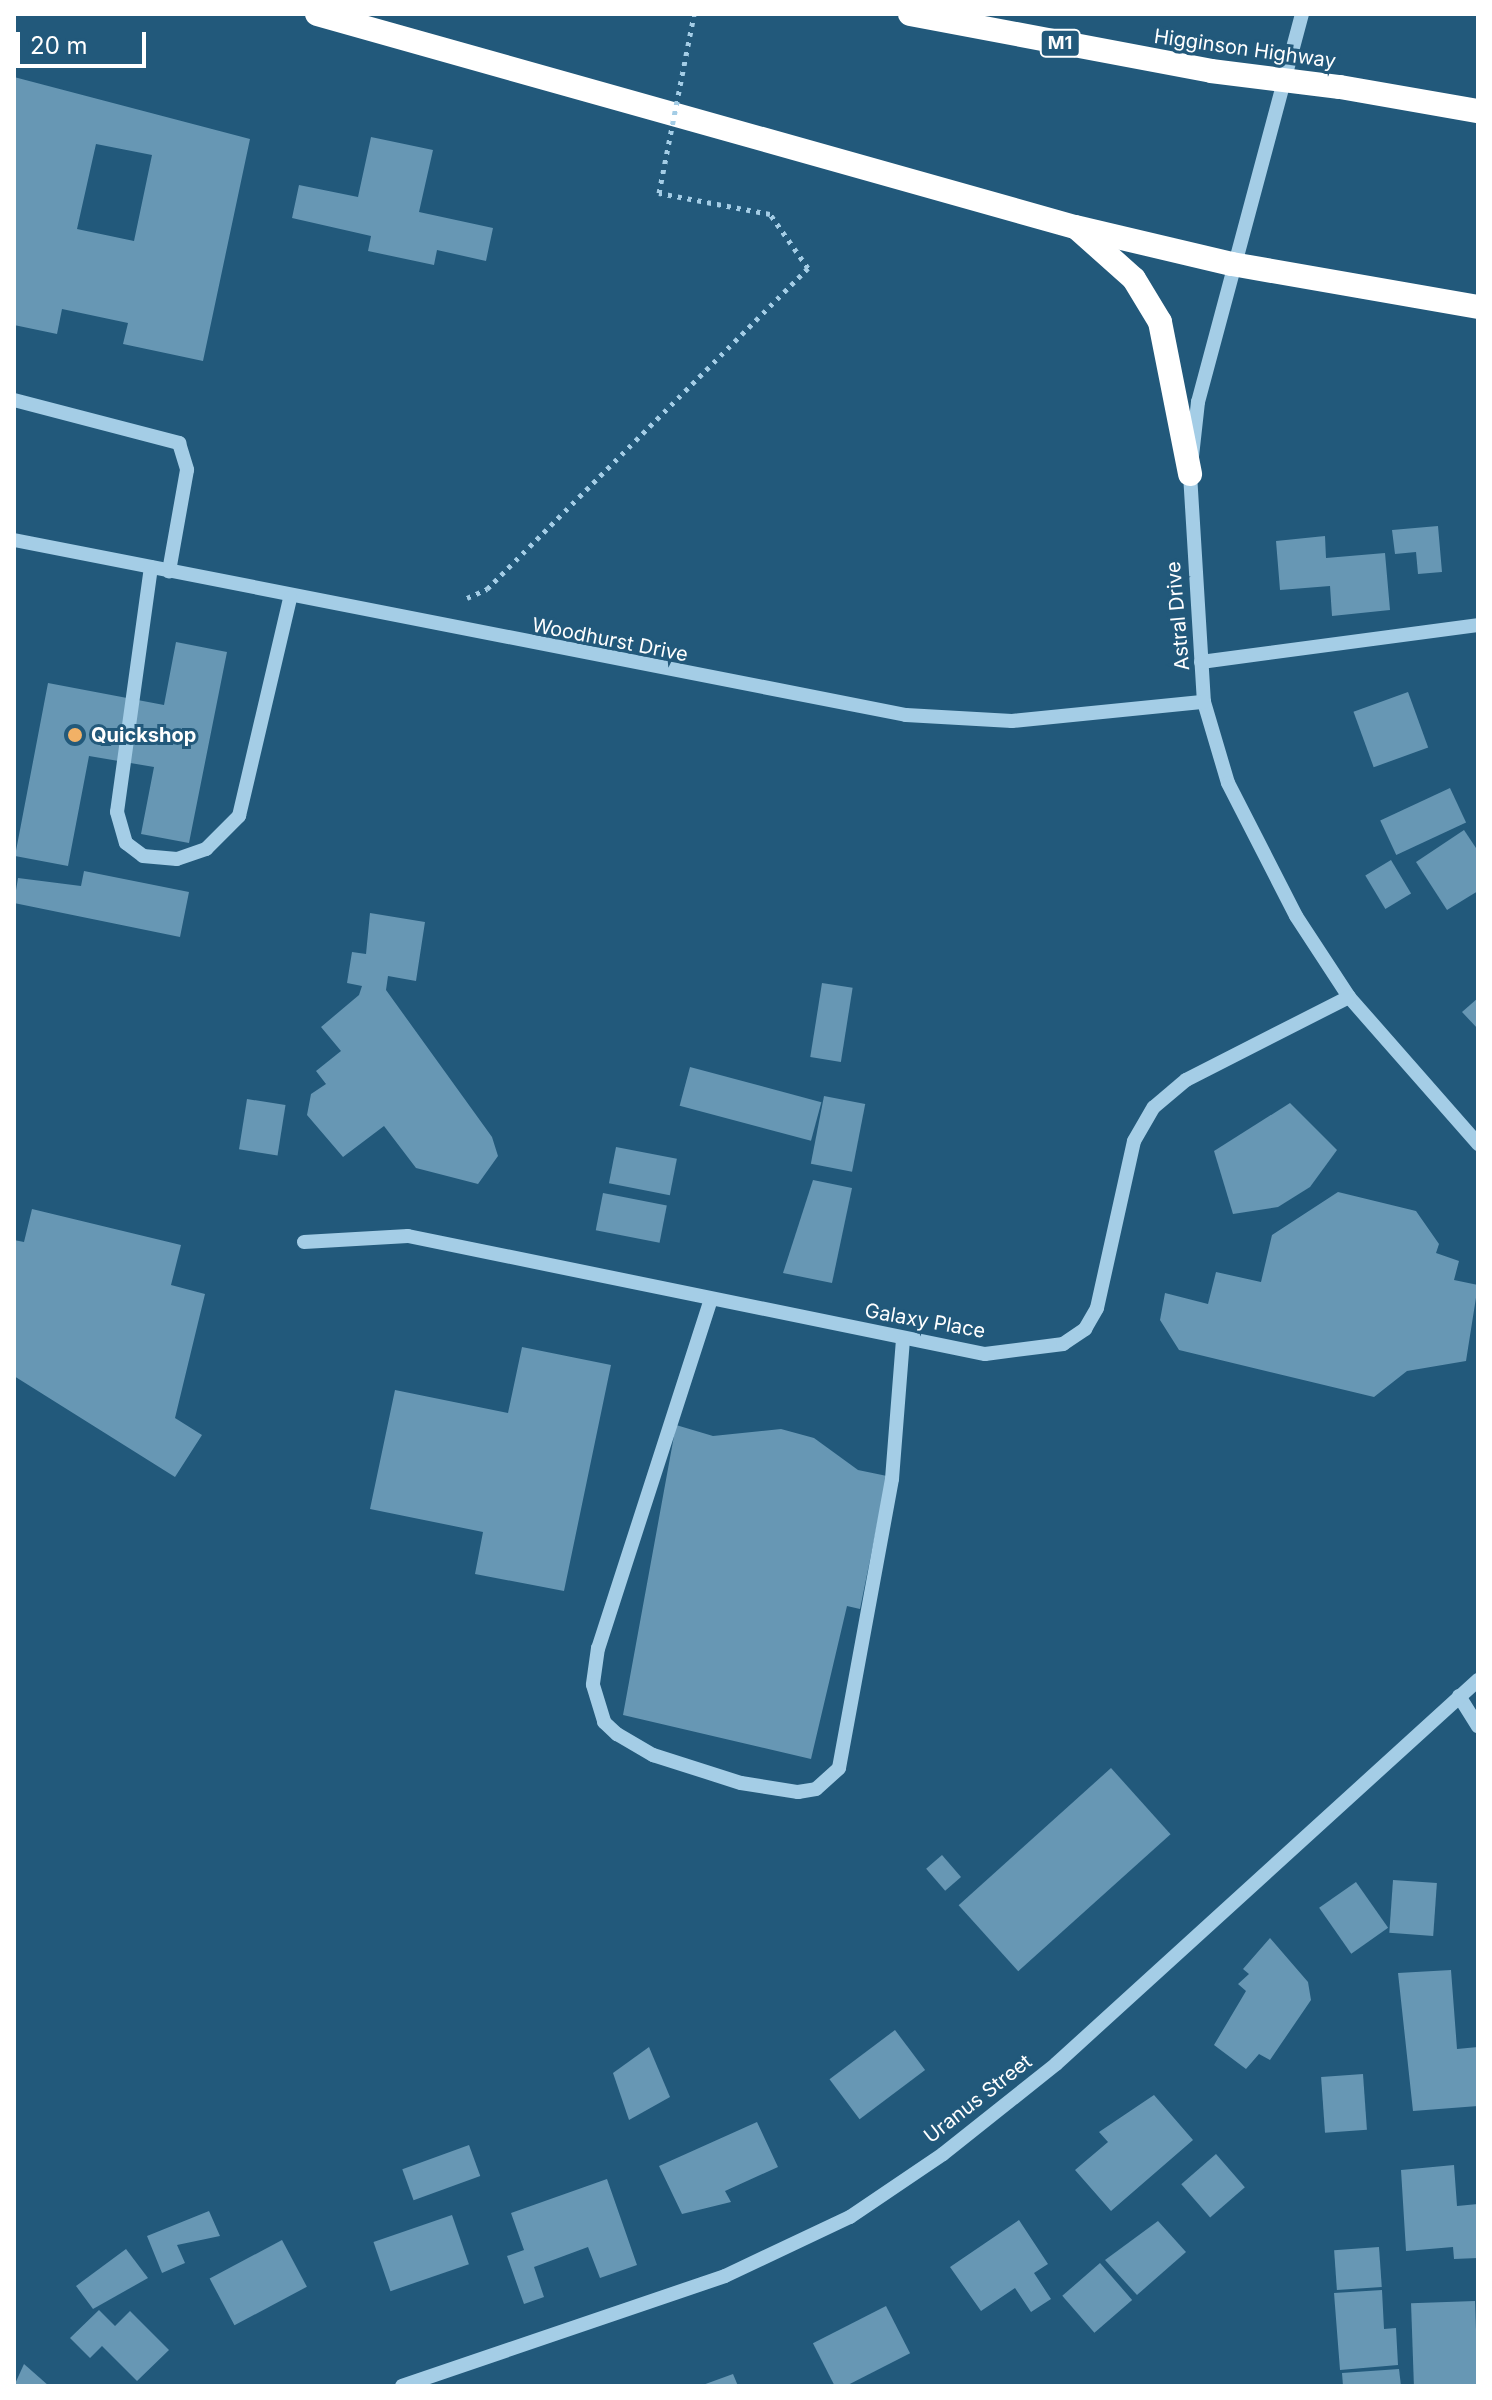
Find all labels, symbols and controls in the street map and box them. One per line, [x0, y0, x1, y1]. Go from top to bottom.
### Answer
scale bar [20, 16, 150, 66]
street label: Higginson Highway [1153, 24, 1337, 74]
road number: M1 [1038, 29, 1082, 57]
text: 20 m [30, 31, 88, 60]
street label: Astral Drive [1161, 560, 1195, 672]
street label: Woodhurst Drive [530, 613, 690, 667]
place label: Quickshop [91, 723, 196, 747]
marker: Quickshop [66, 726, 84, 744]
street label: Galaxy Place [863, 1299, 987, 1343]
street label: Uranus Street [919, 2050, 1037, 2148]

